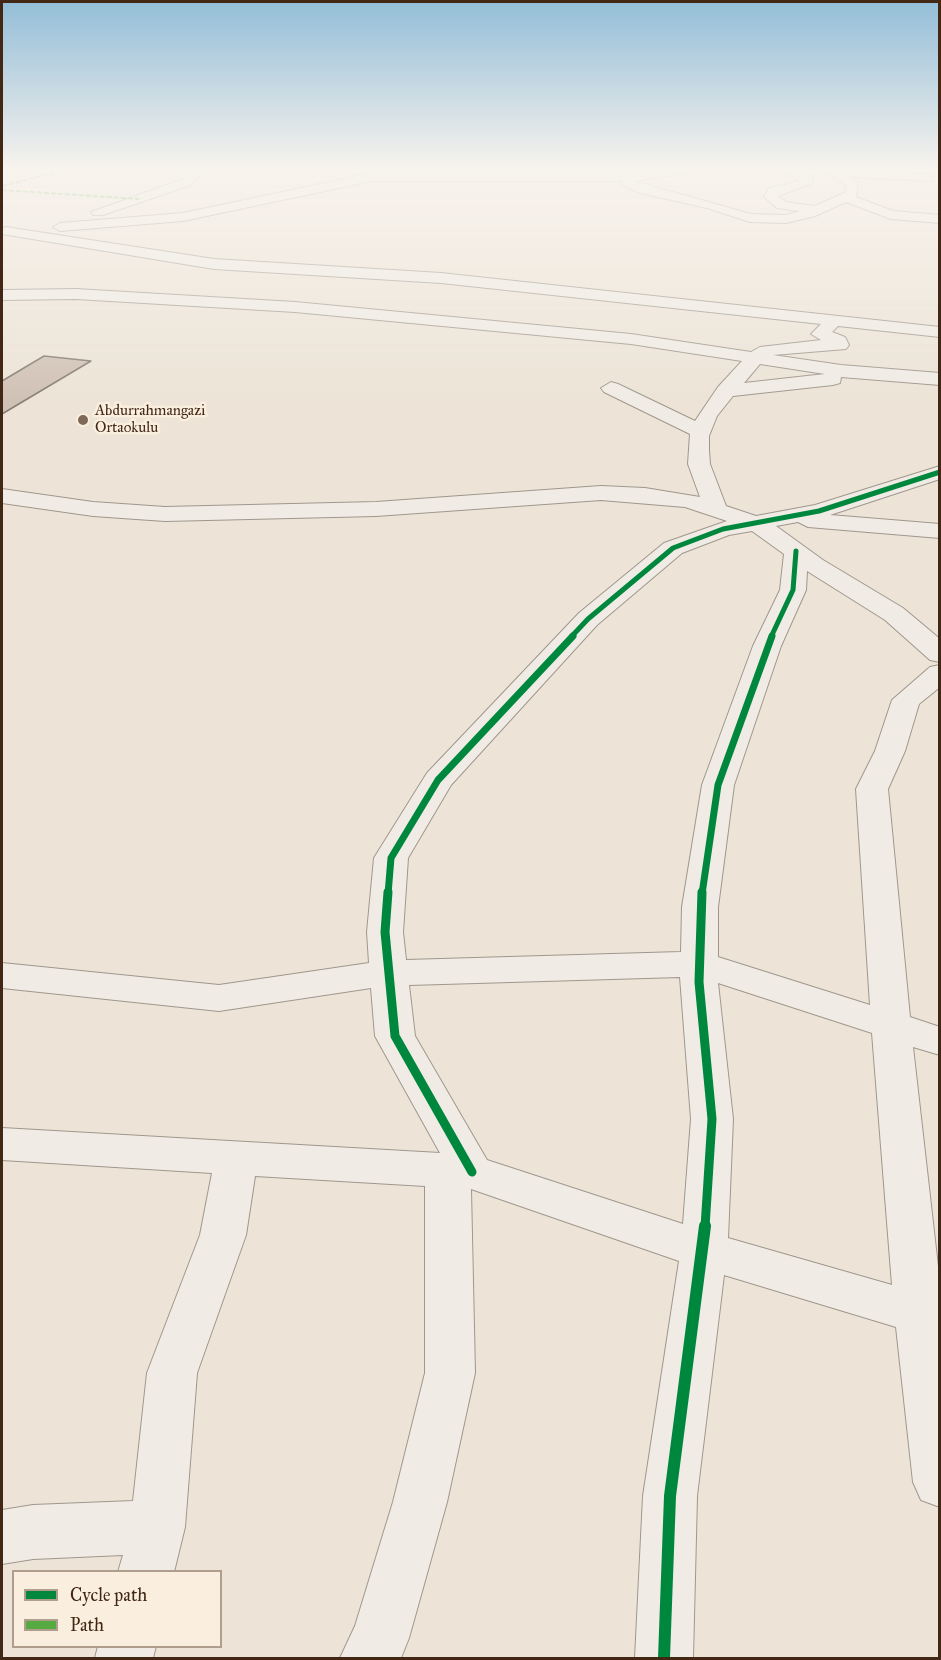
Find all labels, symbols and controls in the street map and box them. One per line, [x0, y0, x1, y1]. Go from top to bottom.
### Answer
place label: Abdurrahmangazi Ortaokulu [95, 402, 205, 437]
marker: Abdurrahmangazi Ortaokulu [76, 413, 90, 427]
legend [12, 1570, 222, 1648]
text: Cycle path [70, 1584, 147, 1606]
text: Path [70, 1614, 104, 1636]

